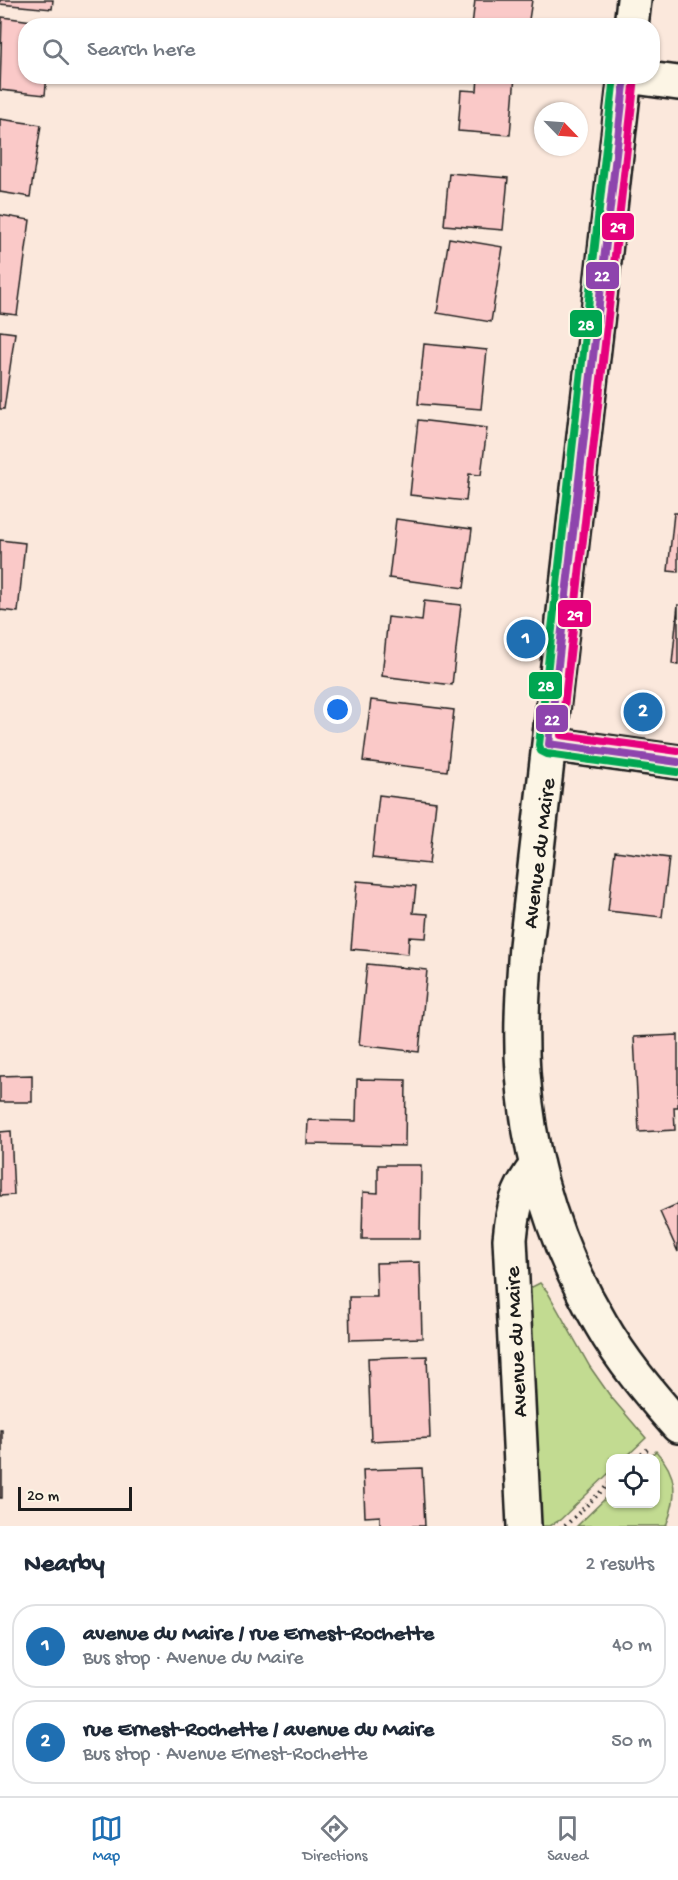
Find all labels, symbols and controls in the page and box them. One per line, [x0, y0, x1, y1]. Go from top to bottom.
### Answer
search box [18, 18, 660, 84]
icon: search [39, 35, 72, 68]
text: Search here [87, 38, 195, 64]
north arrow [534, 102, 588, 156]
line badge: 29 [601, 212, 635, 241]
text: 29 [610, 220, 626, 239]
line badge: 22 [585, 261, 620, 290]
text: 22 [594, 269, 610, 288]
line badge: 28 [569, 309, 603, 338]
text: 28 [578, 318, 595, 337]
line badge: 29 [557, 599, 592, 628]
text: 29 [567, 608, 583, 627]
pin: 1 [506, 616, 546, 662]
line badge: 28 [528, 671, 563, 700]
text: 28 [538, 679, 555, 698]
pin: 2 [624, 690, 662, 734]
your location [323, 695, 352, 724]
line badge: 22 [535, 704, 569, 733]
text: 22 [544, 713, 560, 732]
street label: Avenue du Maire [519, 776, 563, 930]
street label: Avenue du Maire [501, 1265, 535, 1418]
map controls [606, 1454, 660, 1508]
button: locate [606, 1454, 660, 1508]
scale bar [18, 1484, 132, 1512]
text: 20 m [27, 1488, 59, 1507]
text: Nearby [24, 1550, 105, 1581]
text: 2 results [585, 1554, 654, 1577]
text: avenue du Maire / rue Ernest-Rochette [83, 1622, 434, 1648]
text: 1 [41, 1635, 50, 1658]
text: 40 m [612, 1635, 652, 1658]
text: Bus stop · Avenue du Maire [83, 1648, 304, 1671]
text: rue Ernest-Rochette / avenue du Maire [83, 1718, 434, 1744]
text: 2 [41, 1731, 50, 1754]
text: 50 m [611, 1731, 652, 1754]
text: Bus stop · Avenue Ernest-Rochette [83, 1744, 368, 1767]
tab: Map [90, 1812, 123, 1867]
tab: Directions [302, 1812, 368, 1867]
tab: Saved [547, 1812, 588, 1867]

